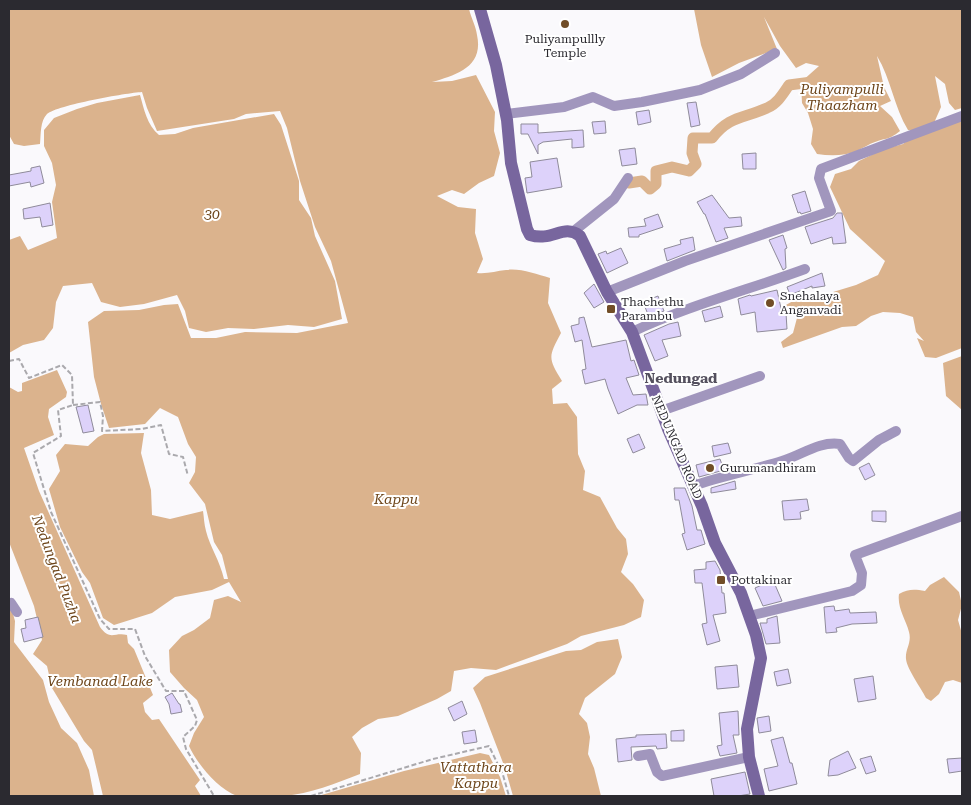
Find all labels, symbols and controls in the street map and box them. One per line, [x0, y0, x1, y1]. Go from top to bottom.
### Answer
marker: Puliyampullly Temple [559, 18, 571, 30]
place label: Puliyampullly Temple [525, 32, 606, 60]
water label: Puliyampulli Thaazham [799, 81, 884, 113]
water label: 30 [203, 206, 220, 222]
place label: Snehalaya Anganvadi [780, 289, 842, 317]
place label: Thachethu Parambu [621, 295, 684, 323]
marker: Snehalaya Anganvadi [764, 297, 776, 309]
marker: Thachethu Parambu [605, 303, 617, 315]
district label: Nedungad [645, 370, 718, 386]
street label: NEDUNGAD ROAD [649, 393, 705, 501]
place label: Gurumandhiram [720, 461, 816, 475]
marker: Gurumandhiram [704, 462, 716, 474]
water label: Kappu [373, 491, 418, 507]
water label: Nedungad Puzha [29, 512, 85, 625]
place label: Pottakinar [731, 573, 792, 587]
marker: Pottakinar [715, 574, 727, 586]
water label: Vembanad Lake [47, 673, 153, 689]
water label: Vattathara Kappu [440, 759, 512, 791]

